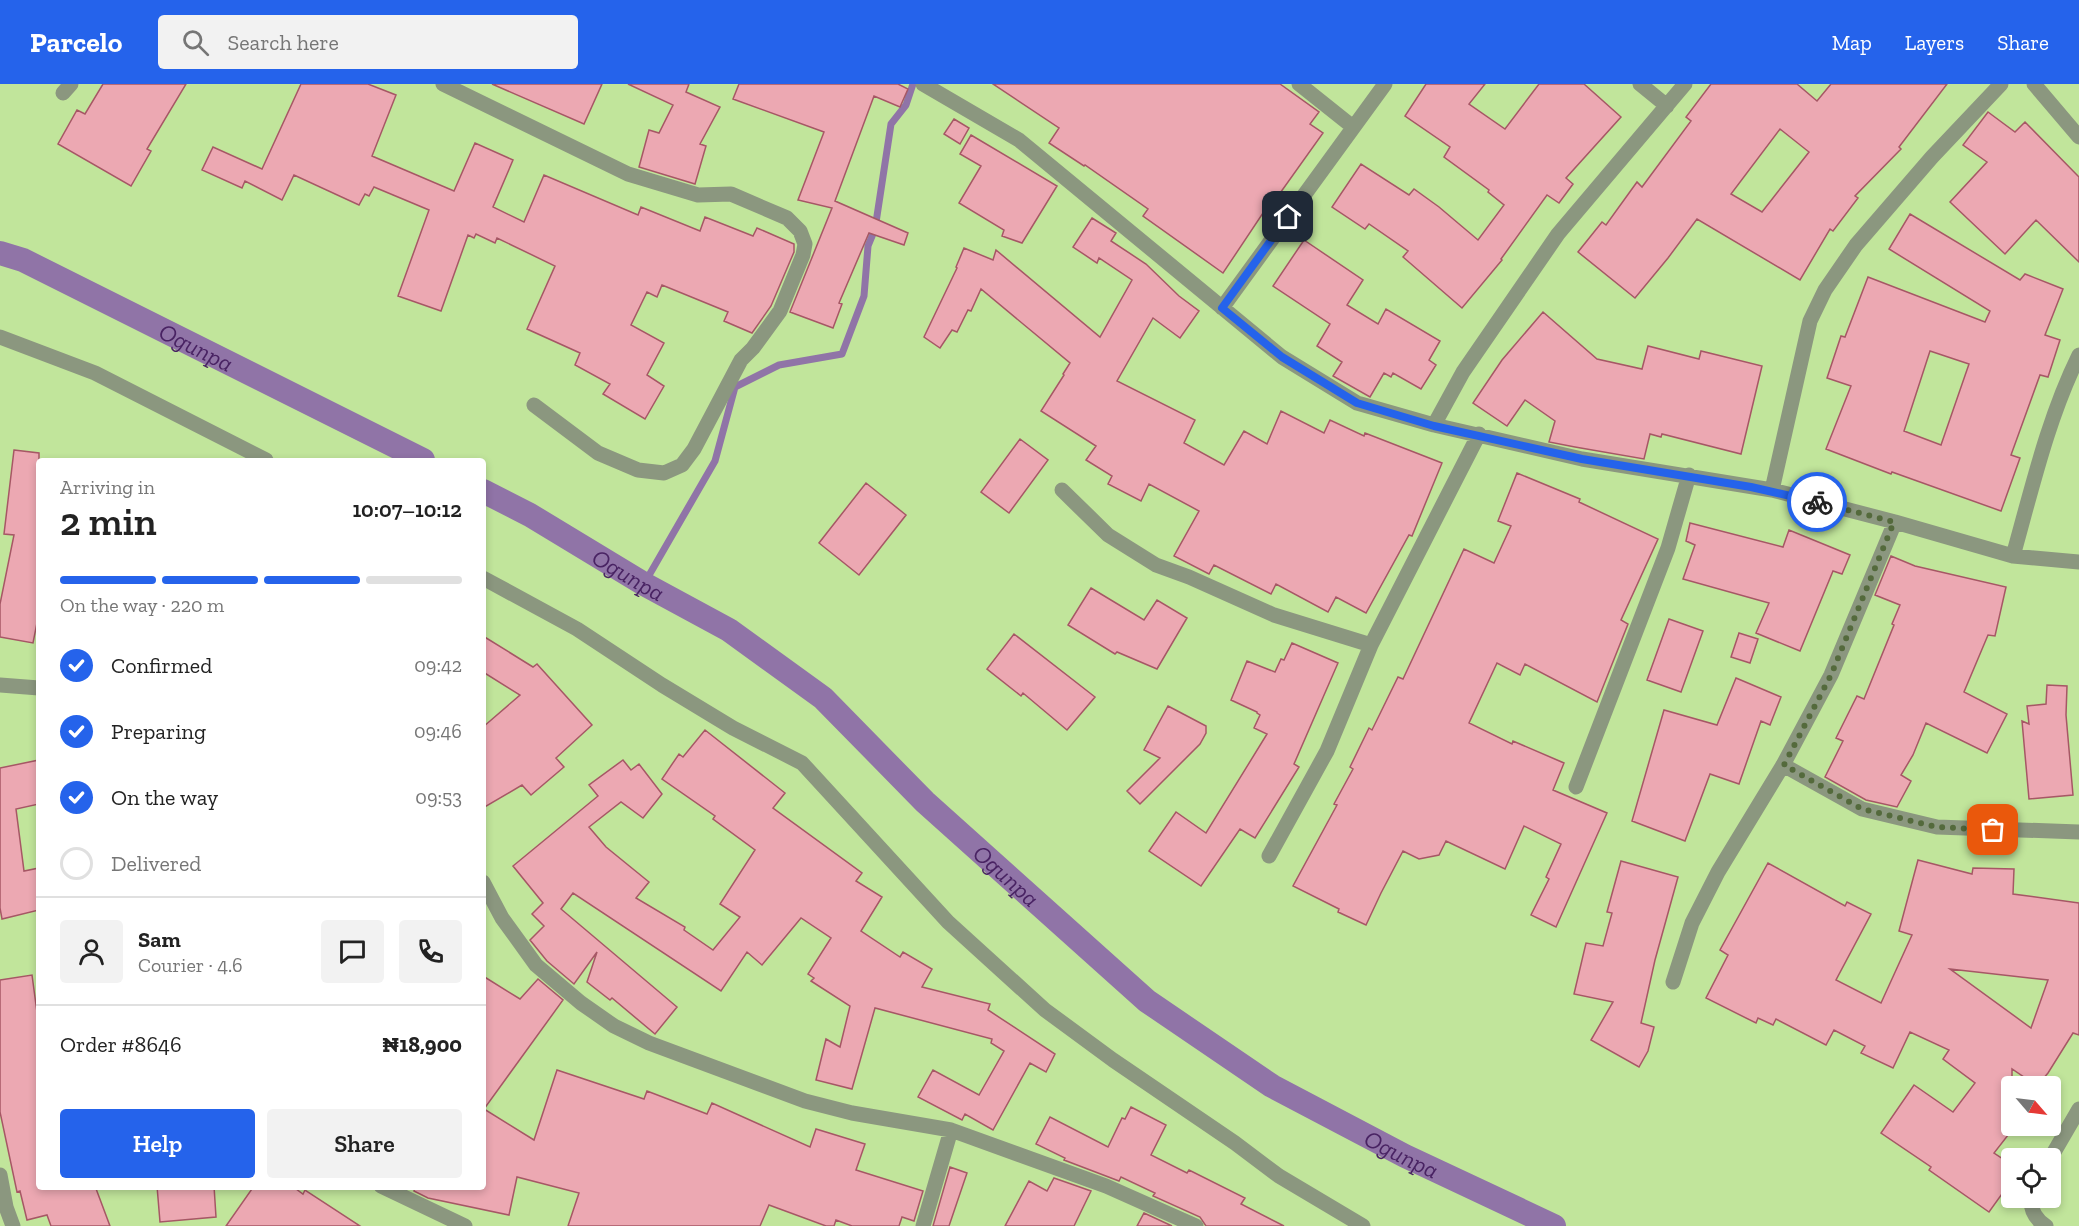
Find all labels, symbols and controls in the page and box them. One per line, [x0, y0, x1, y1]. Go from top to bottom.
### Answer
search box [158, 15, 578, 69]
text: Parcelo [30, 26, 122, 59]
icon: search [179, 26, 212, 59]
text: Search here [227, 29, 339, 56]
text: Map [1832, 30, 1872, 55]
text: Layers [1905, 30, 1964, 55]
text: Share [1997, 30, 2049, 55]
pin [1262, 191, 1313, 242]
icon: home [1271, 200, 1304, 233]
water label: Ogunpa [155, 316, 238, 377]
courier [1787, 472, 1847, 532]
text: Arriving in [60, 475, 155, 499]
icon: bike [1801, 486, 1834, 519]
text: 10:07–10:12 [352, 496, 462, 523]
text: 2 min [60, 498, 157, 545]
water label: Ogunpa [587, 542, 670, 607]
text: On the way · 220 m [60, 593, 224, 617]
icon: check [60, 649, 93, 682]
text: Confirmed [111, 652, 212, 679]
text: 09:42 [414, 653, 462, 677]
icon: check [60, 715, 93, 748]
text: Preparing [111, 718, 206, 745]
text: 09:46 [414, 719, 462, 743]
icon: check [60, 781, 93, 814]
text: On the way [111, 784, 218, 811]
text: 09:53 [415, 785, 462, 809]
pin [1967, 804, 2018, 855]
icon: bag [1976, 813, 2009, 846]
water label: Ogunpa [968, 838, 1046, 912]
text: Delivered [111, 850, 201, 877]
button: person [60, 920, 123, 983]
button: chat [321, 920, 384, 983]
button: phone [399, 920, 462, 983]
text: Sam [138, 926, 181, 953]
text: Courier · 4.6 [138, 953, 243, 977]
text: Order #8646 [60, 1031, 182, 1058]
text: ₦18,900 [382, 1031, 462, 1058]
north arrow [2001, 1076, 2061, 1136]
map controls [2001, 1076, 2061, 1208]
button: Help [60, 1109, 255, 1178]
button: Share [267, 1109, 462, 1178]
water label: Ogunpa [1360, 1123, 1443, 1184]
button: locate [2001, 1148, 2061, 1208]

